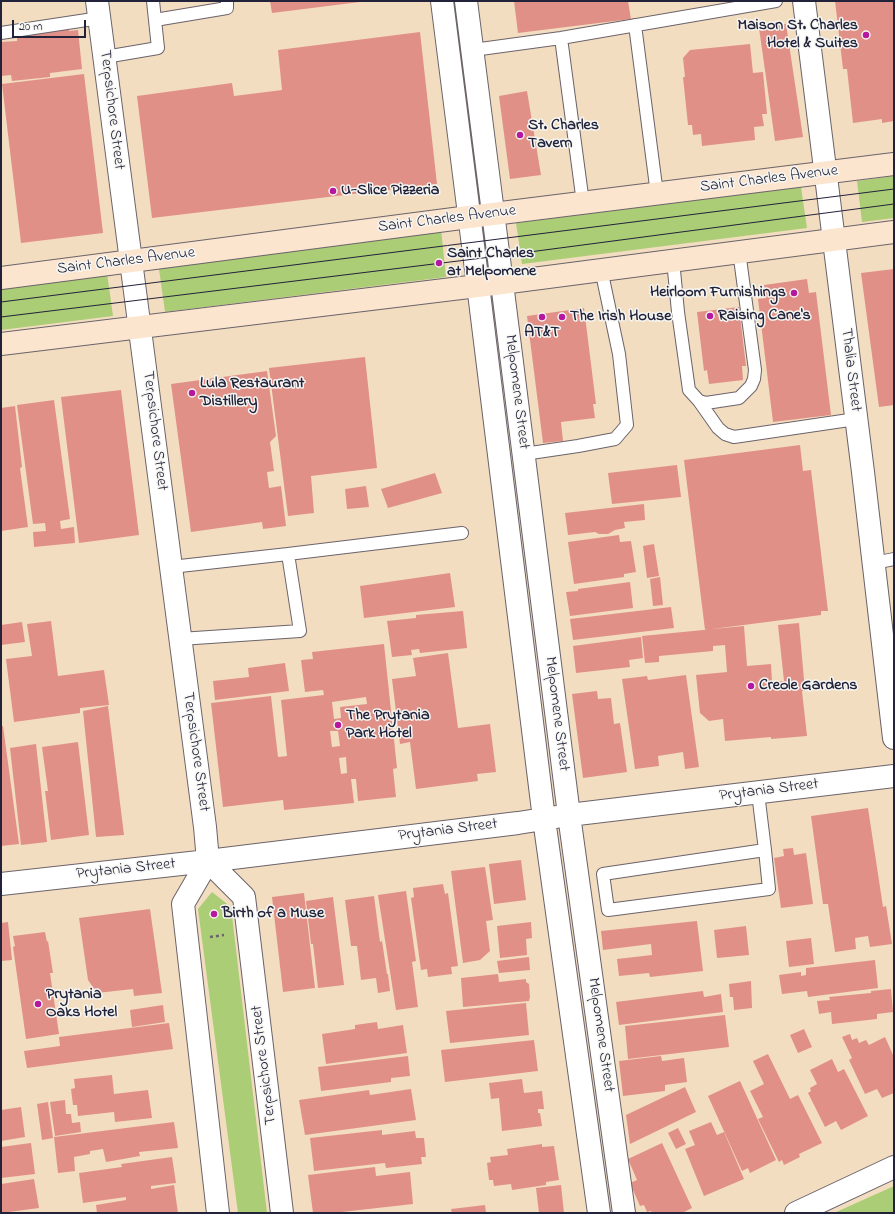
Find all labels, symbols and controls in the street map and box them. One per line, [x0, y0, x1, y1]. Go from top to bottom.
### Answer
scale bar [14, 12, 88, 38]
place label: Maison St. Charles Hotel & Suites [738, 16, 858, 54]
text: 20 m [19, 18, 42, 36]
marker: Maison St. Charles Hotel & Suites [861, 30, 871, 40]
street label: Terpsichore Street [94, 49, 128, 171]
place label: St. Charles Tavern [528, 116, 599, 154]
marker: St. Charles Tavern [515, 130, 525, 140]
street label: Saint Charles Avenue [699, 162, 839, 198]
place label: U-Slice Pizzeria [341, 181, 439, 201]
marker: U-Slice Pizzeria [328, 186, 338, 196]
street label: Saint Charles Avenue [377, 202, 517, 238]
street label: Saint Charles Avenue [56, 244, 196, 280]
place label: Saint Charles at Melpomene [447, 244, 536, 282]
marker: Saint Charles at Melpomene [434, 258, 444, 268]
place label: Heirloom Furnishings [650, 283, 786, 303]
marker: Heirloom Furnishings [789, 288, 799, 298]
place label: Raising Cane's [718, 306, 811, 326]
place label: The Irish House [570, 307, 671, 327]
marker: Raising Cane's [705, 311, 715, 321]
marker: AT&T [537, 312, 547, 322]
marker: The Irish House [557, 312, 567, 322]
place label: AT&T [524, 323, 560, 343]
street label: Thalia Street [835, 327, 865, 413]
street label: Melpomene Street [499, 333, 533, 451]
street label: Terpsichore Street [137, 370, 171, 492]
place label: Lula Restaurant Distillery [200, 374, 304, 412]
marker: Lula Restaurant Distillery [187, 388, 197, 398]
street label: Melpomene Street [539, 655, 573, 773]
place label: Creole Gardens [759, 676, 857, 696]
marker: Creole Gardens [746, 681, 756, 691]
street label: Terpsichore Street [177, 691, 213, 813]
place label: The Prytania Park Hotel [346, 706, 430, 744]
marker: The Prytania Park Hotel [333, 720, 343, 730]
street label: Prytania Street [718, 775, 820, 807]
street label: Prytania Street [397, 815, 499, 847]
street label: Prytania Street [75, 855, 177, 885]
place label: Birth of a Muse [222, 904, 324, 924]
marker: Birth of a Muse [209, 909, 219, 919]
street label: Melpomene Street [582, 976, 618, 1094]
place label: Prytania Oaks Hotel [46, 985, 117, 1023]
marker: Prytania Oaks Hotel [33, 999, 43, 1009]
street label: Terpsichore Street [248, 1004, 282, 1126]

